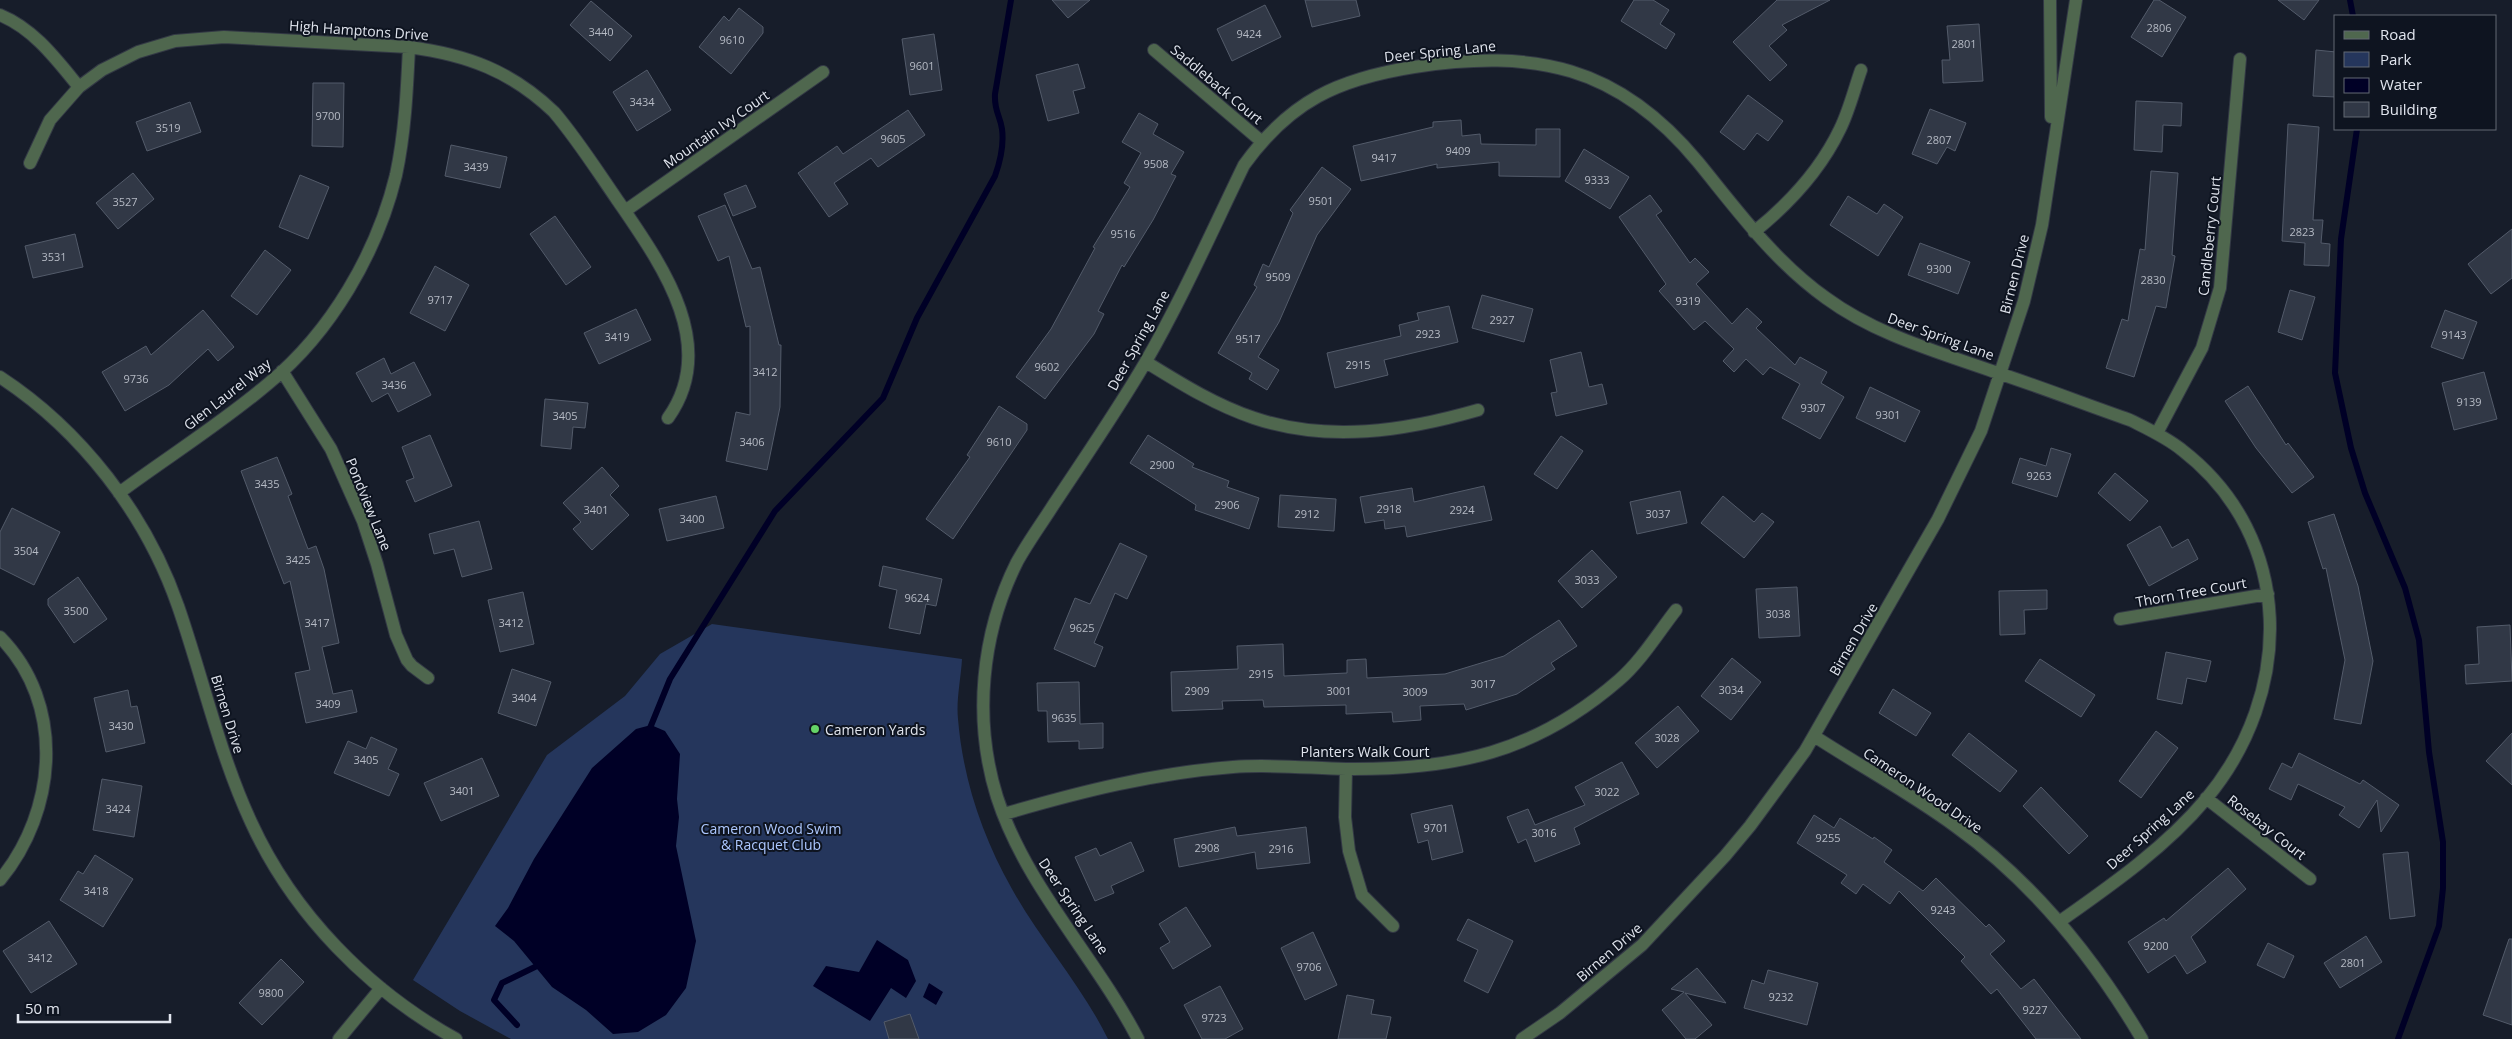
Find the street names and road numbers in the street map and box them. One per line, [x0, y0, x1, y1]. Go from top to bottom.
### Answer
street label: High Hamptons Drive [289, 16, 430, 44]
street label: Deer Spring Lane [1383, 36, 1497, 66]
street label: Saddleback Court [1167, 40, 1267, 128]
street label: Mountain Ivy Court [659, 85, 773, 173]
street label: Candleberry Court [2193, 175, 2225, 297]
street label: Birnen Drive [1995, 232, 2033, 316]
street label: Deer Spring Lane [1103, 286, 1174, 394]
street label: Deer Spring Lane [1885, 308, 1997, 364]
street label: Glen Laurel Way [179, 353, 275, 434]
street label: Pondview Lane [342, 455, 396, 553]
street label: Thorn Tree Court [2134, 573, 2248, 611]
street label: Birnen Drive [1824, 599, 1882, 679]
street label: Birnen Drive [207, 672, 249, 756]
street label: Planters Walk Court [1301, 742, 1429, 761]
street label: Cameron Wood Drive [1860, 743, 1986, 837]
street label: Deer Spring Lane [2102, 784, 2198, 874]
street label: Rosebay Court [2224, 790, 2310, 864]
street label: Deer Spring Lane [1035, 854, 1113, 958]
street label: Birnen Drive [1572, 918, 1646, 986]

